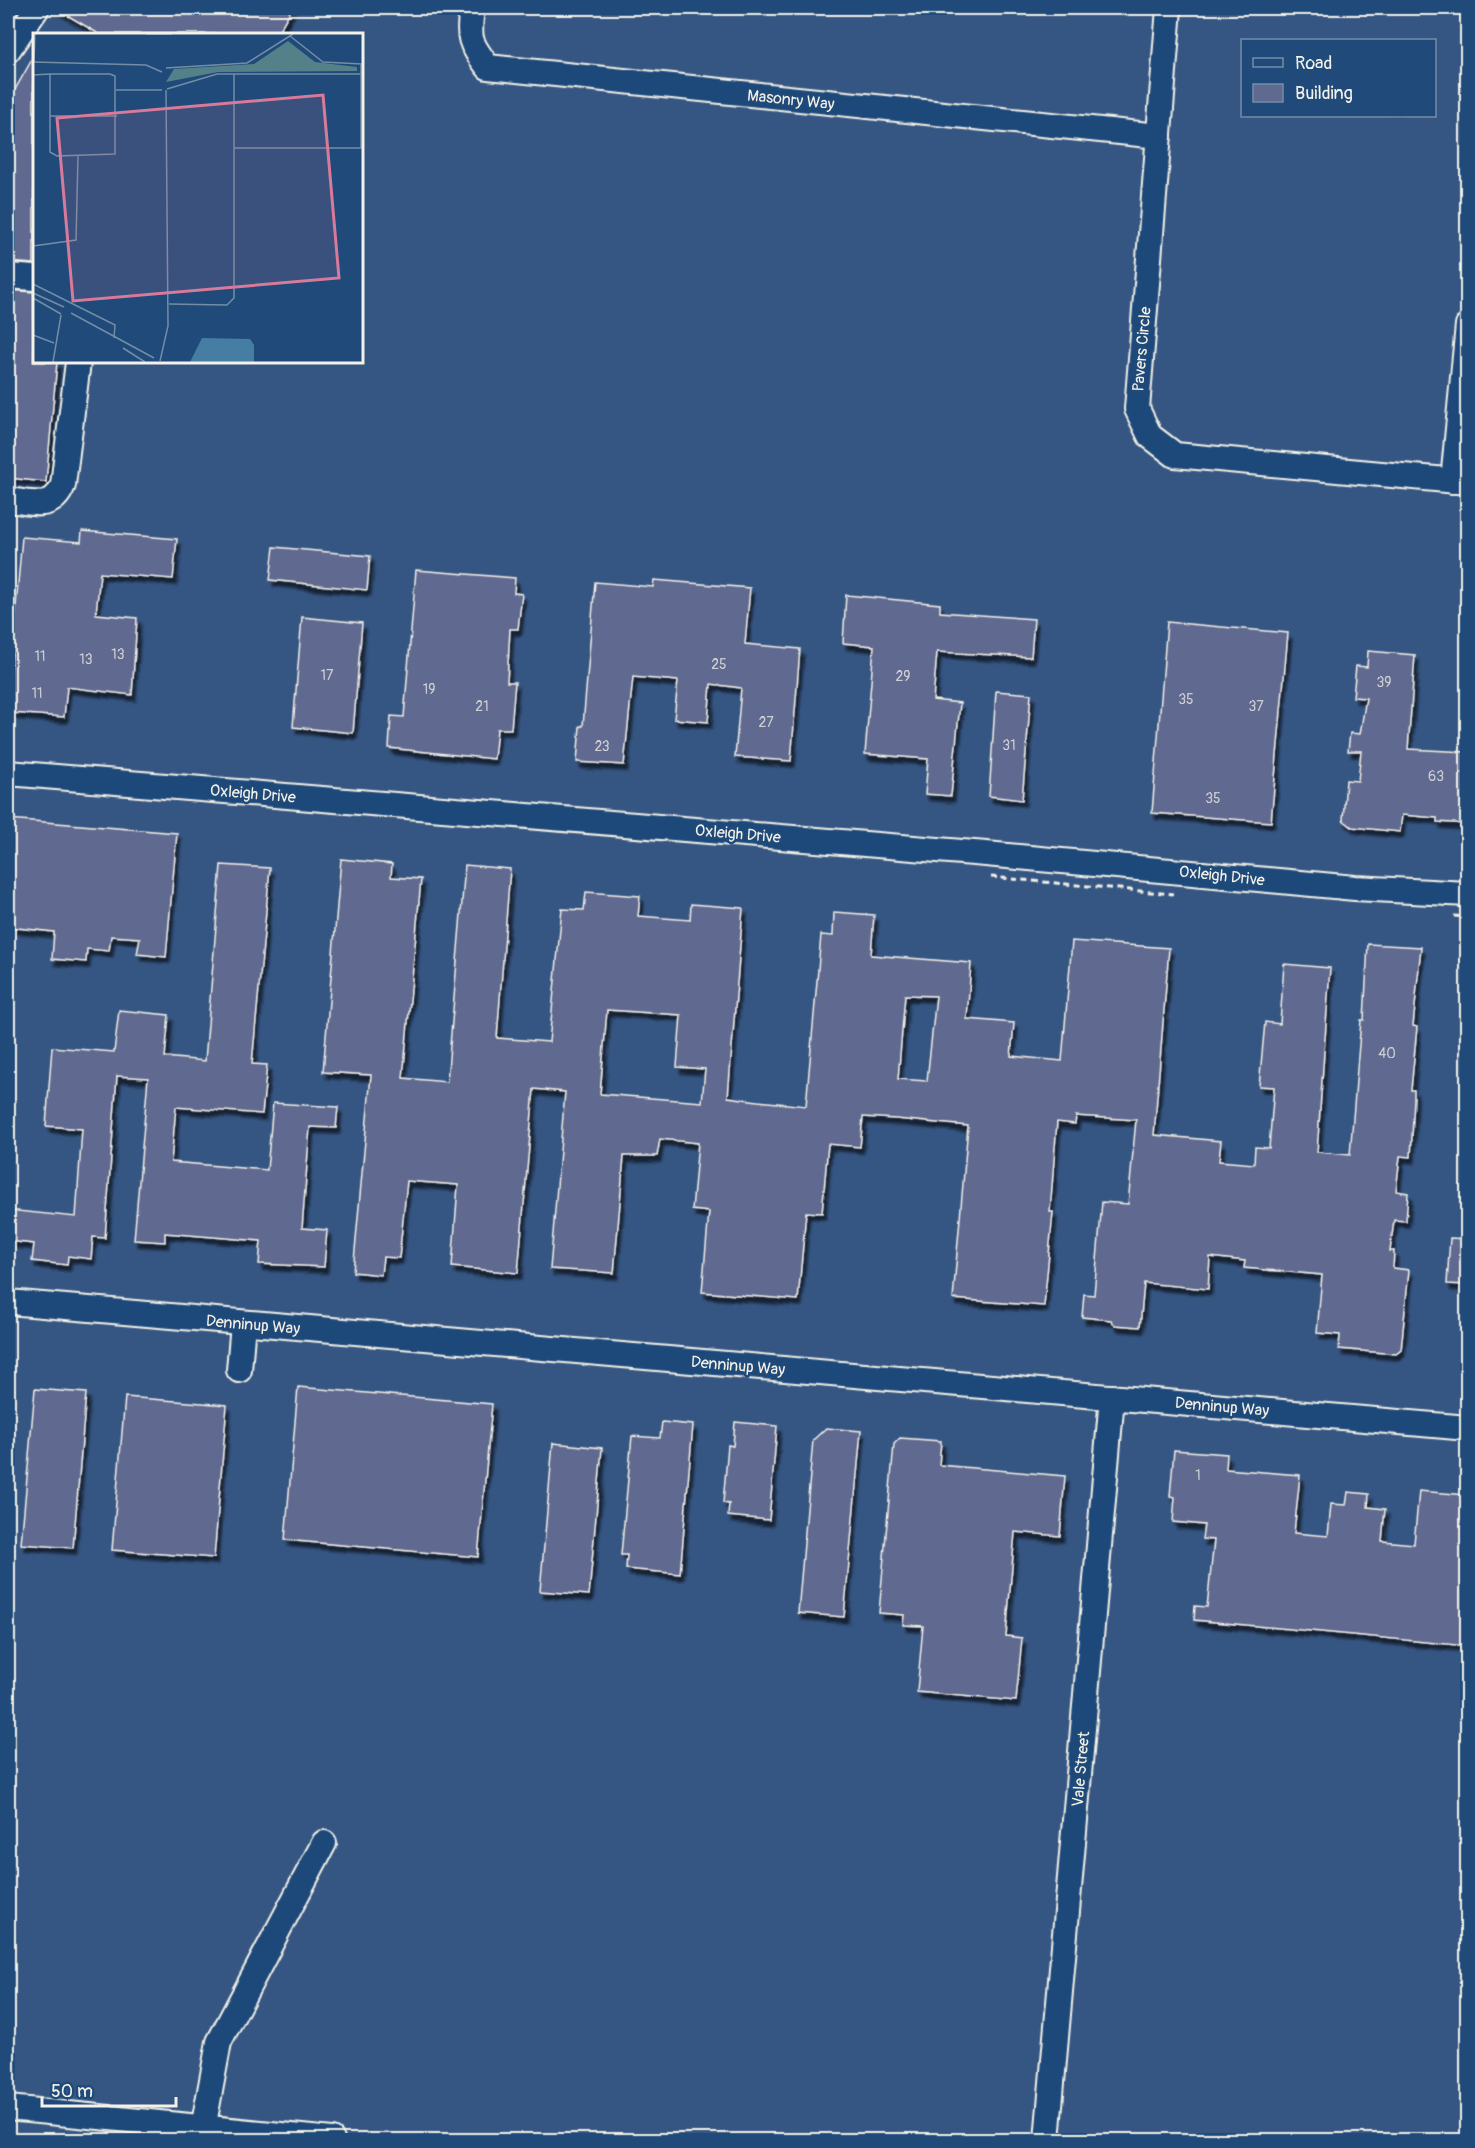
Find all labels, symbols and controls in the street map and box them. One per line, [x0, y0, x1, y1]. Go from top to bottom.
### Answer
inset map [33, 33, 363, 363]
legend [1241, 39, 1436, 117]
text: Road [1295, 52, 1332, 75]
text: Building [1295, 82, 1353, 105]
street label: Masonry Way [746, 85, 836, 115]
street label: Pavers Circle [1128, 306, 1156, 392]
house number: 13 [111, 646, 125, 663]
house number: 11 [35, 648, 45, 665]
house number: 13 [79, 651, 93, 668]
house number: 25 [711, 656, 727, 673]
house number: 17 [321, 667, 334, 684]
house number: 29 [895, 668, 911, 685]
house number: 39 [1376, 674, 1392, 691]
house number: 19 [423, 681, 435, 698]
house number: 11 [32, 685, 42, 702]
house number: 35 [1178, 691, 1194, 708]
house number: 21 [475, 698, 489, 715]
house number: 37 [1248, 698, 1264, 715]
house number: 27 [758, 714, 774, 731]
house number: 31 [1002, 737, 1016, 754]
house number: 23 [594, 738, 610, 755]
house number: 63 [1428, 768, 1444, 785]
street label: Oxleigh Drive [209, 780, 297, 808]
house number: 35 [1205, 790, 1221, 807]
street label: Oxleigh Drive [694, 820, 782, 848]
street label: Oxleigh Drive [1178, 862, 1266, 890]
house number: 40 [1378, 1045, 1396, 1062]
street label: Denninup Way [205, 1311, 301, 1339]
street label: Denninup Way [690, 1352, 786, 1380]
street label: Denninup Way [1174, 1393, 1270, 1421]
house number: 1 [1195, 1467, 1201, 1484]
street label: Vale Street [1068, 1730, 1094, 1808]
scale bar [42, 2070, 176, 2108]
text: 50 m [51, 2080, 93, 2103]

